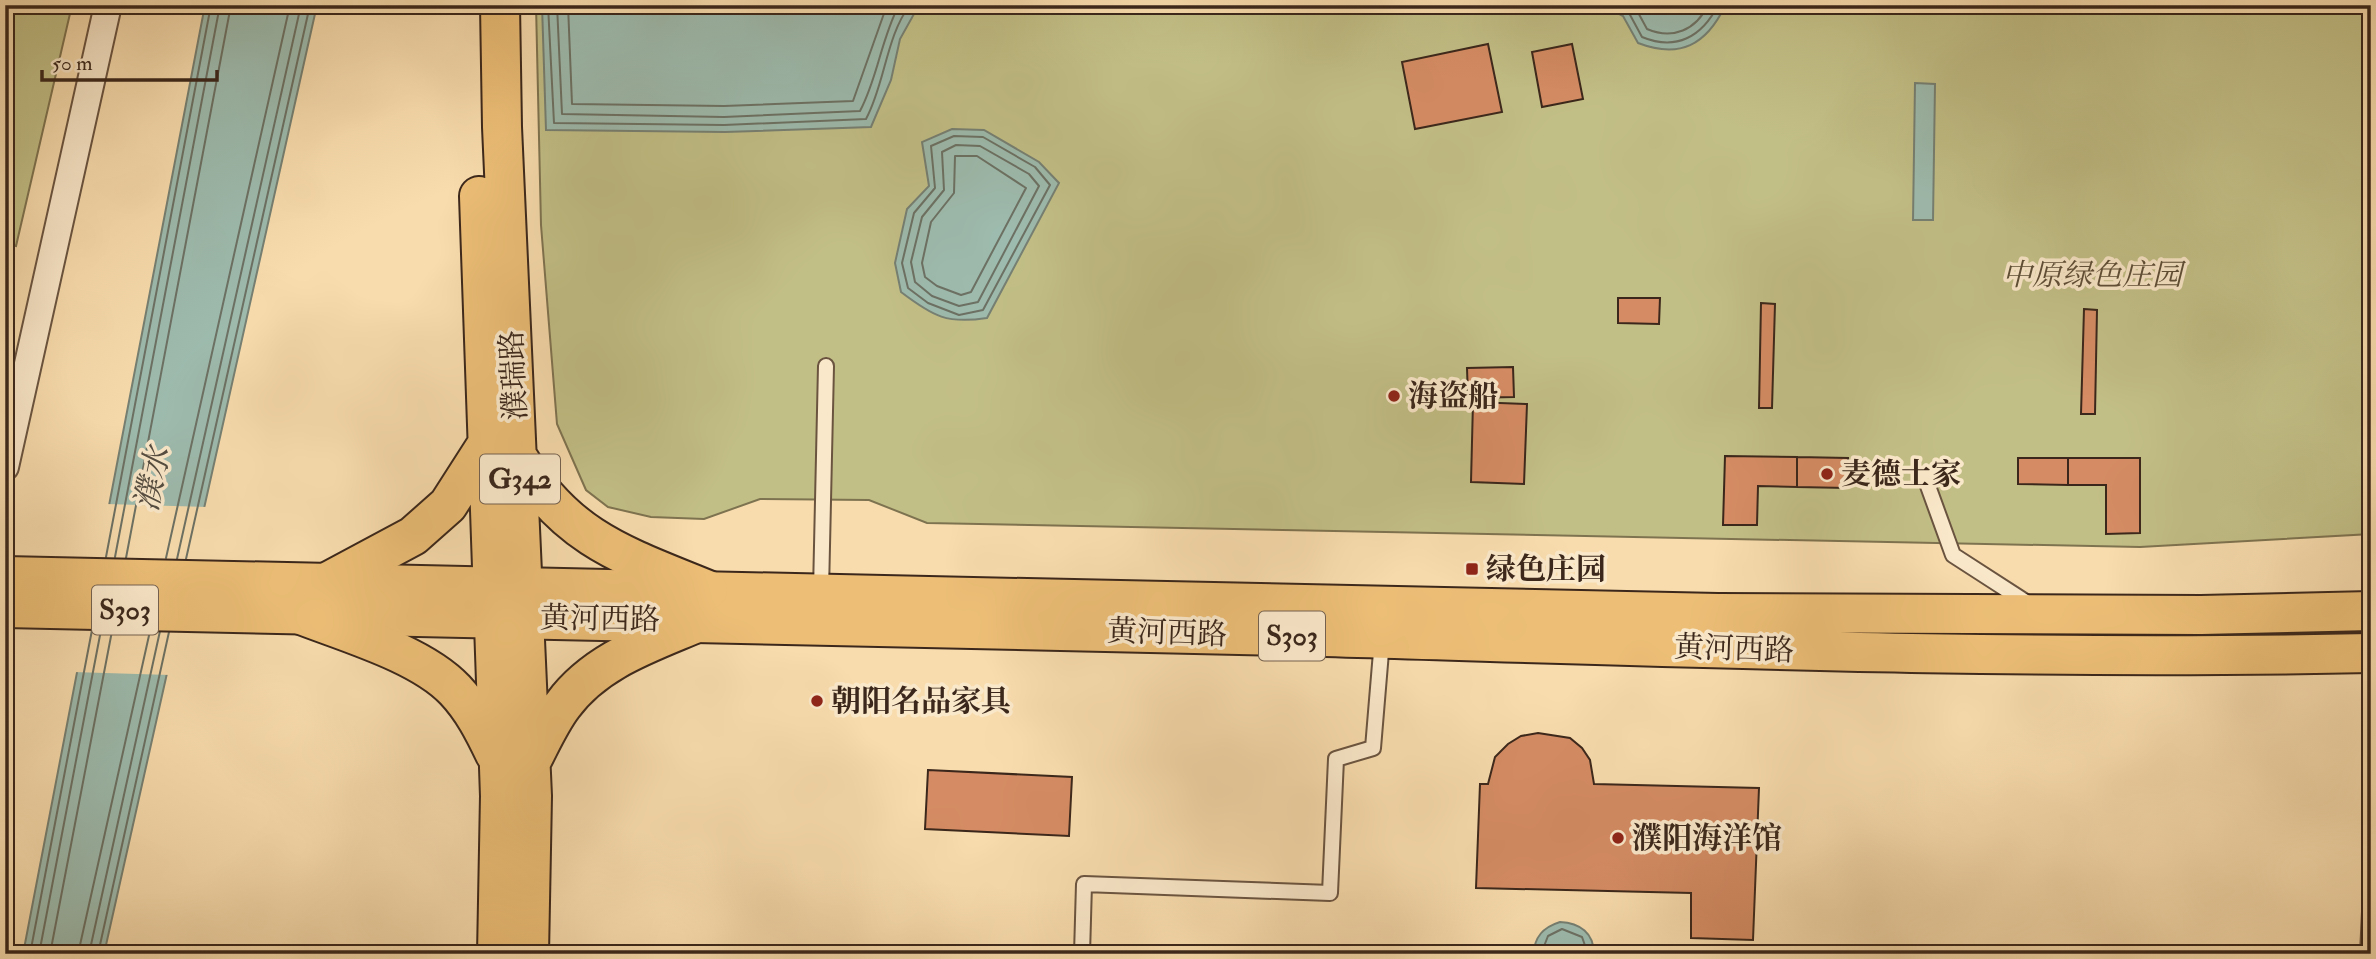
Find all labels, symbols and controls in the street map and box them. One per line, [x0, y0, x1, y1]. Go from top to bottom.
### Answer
scale bar [42, 38, 217, 82]
text: 50 m [52, 50, 93, 77]
park label: 中原绿色庄园 [2002, 257, 2186, 294]
street label: 濮瑞路 [493, 329, 535, 421]
place label: 海盗船 [1408, 378, 1498, 415]
marker: 海盗船 [1386, 388, 1402, 404]
water label: 濮水 [127, 441, 180, 514]
road number: G342 [480, 454, 560, 504]
place label: 麦德士家 [1841, 456, 1961, 493]
marker: 麦德士家 [1819, 466, 1835, 482]
place label: 绿色庄园 [1486, 551, 1606, 588]
marker: 绿色庄园 [1464, 561, 1480, 577]
road number: S303 [92, 586, 158, 634]
street label: 黄河西路 [540, 599, 660, 639]
street label: 黄河西路 [1106, 612, 1228, 654]
road number: S303 [1259, 612, 1325, 660]
street label: 黄河西路 [1673, 628, 1795, 670]
place label: 朝阳名品家具 [831, 683, 1011, 720]
marker: 朝阳名品家具 [809, 693, 825, 709]
place label: 濮阳海洋馆 [1632, 820, 1782, 857]
marker: 濮阳海洋馆 [1610, 830, 1626, 846]

